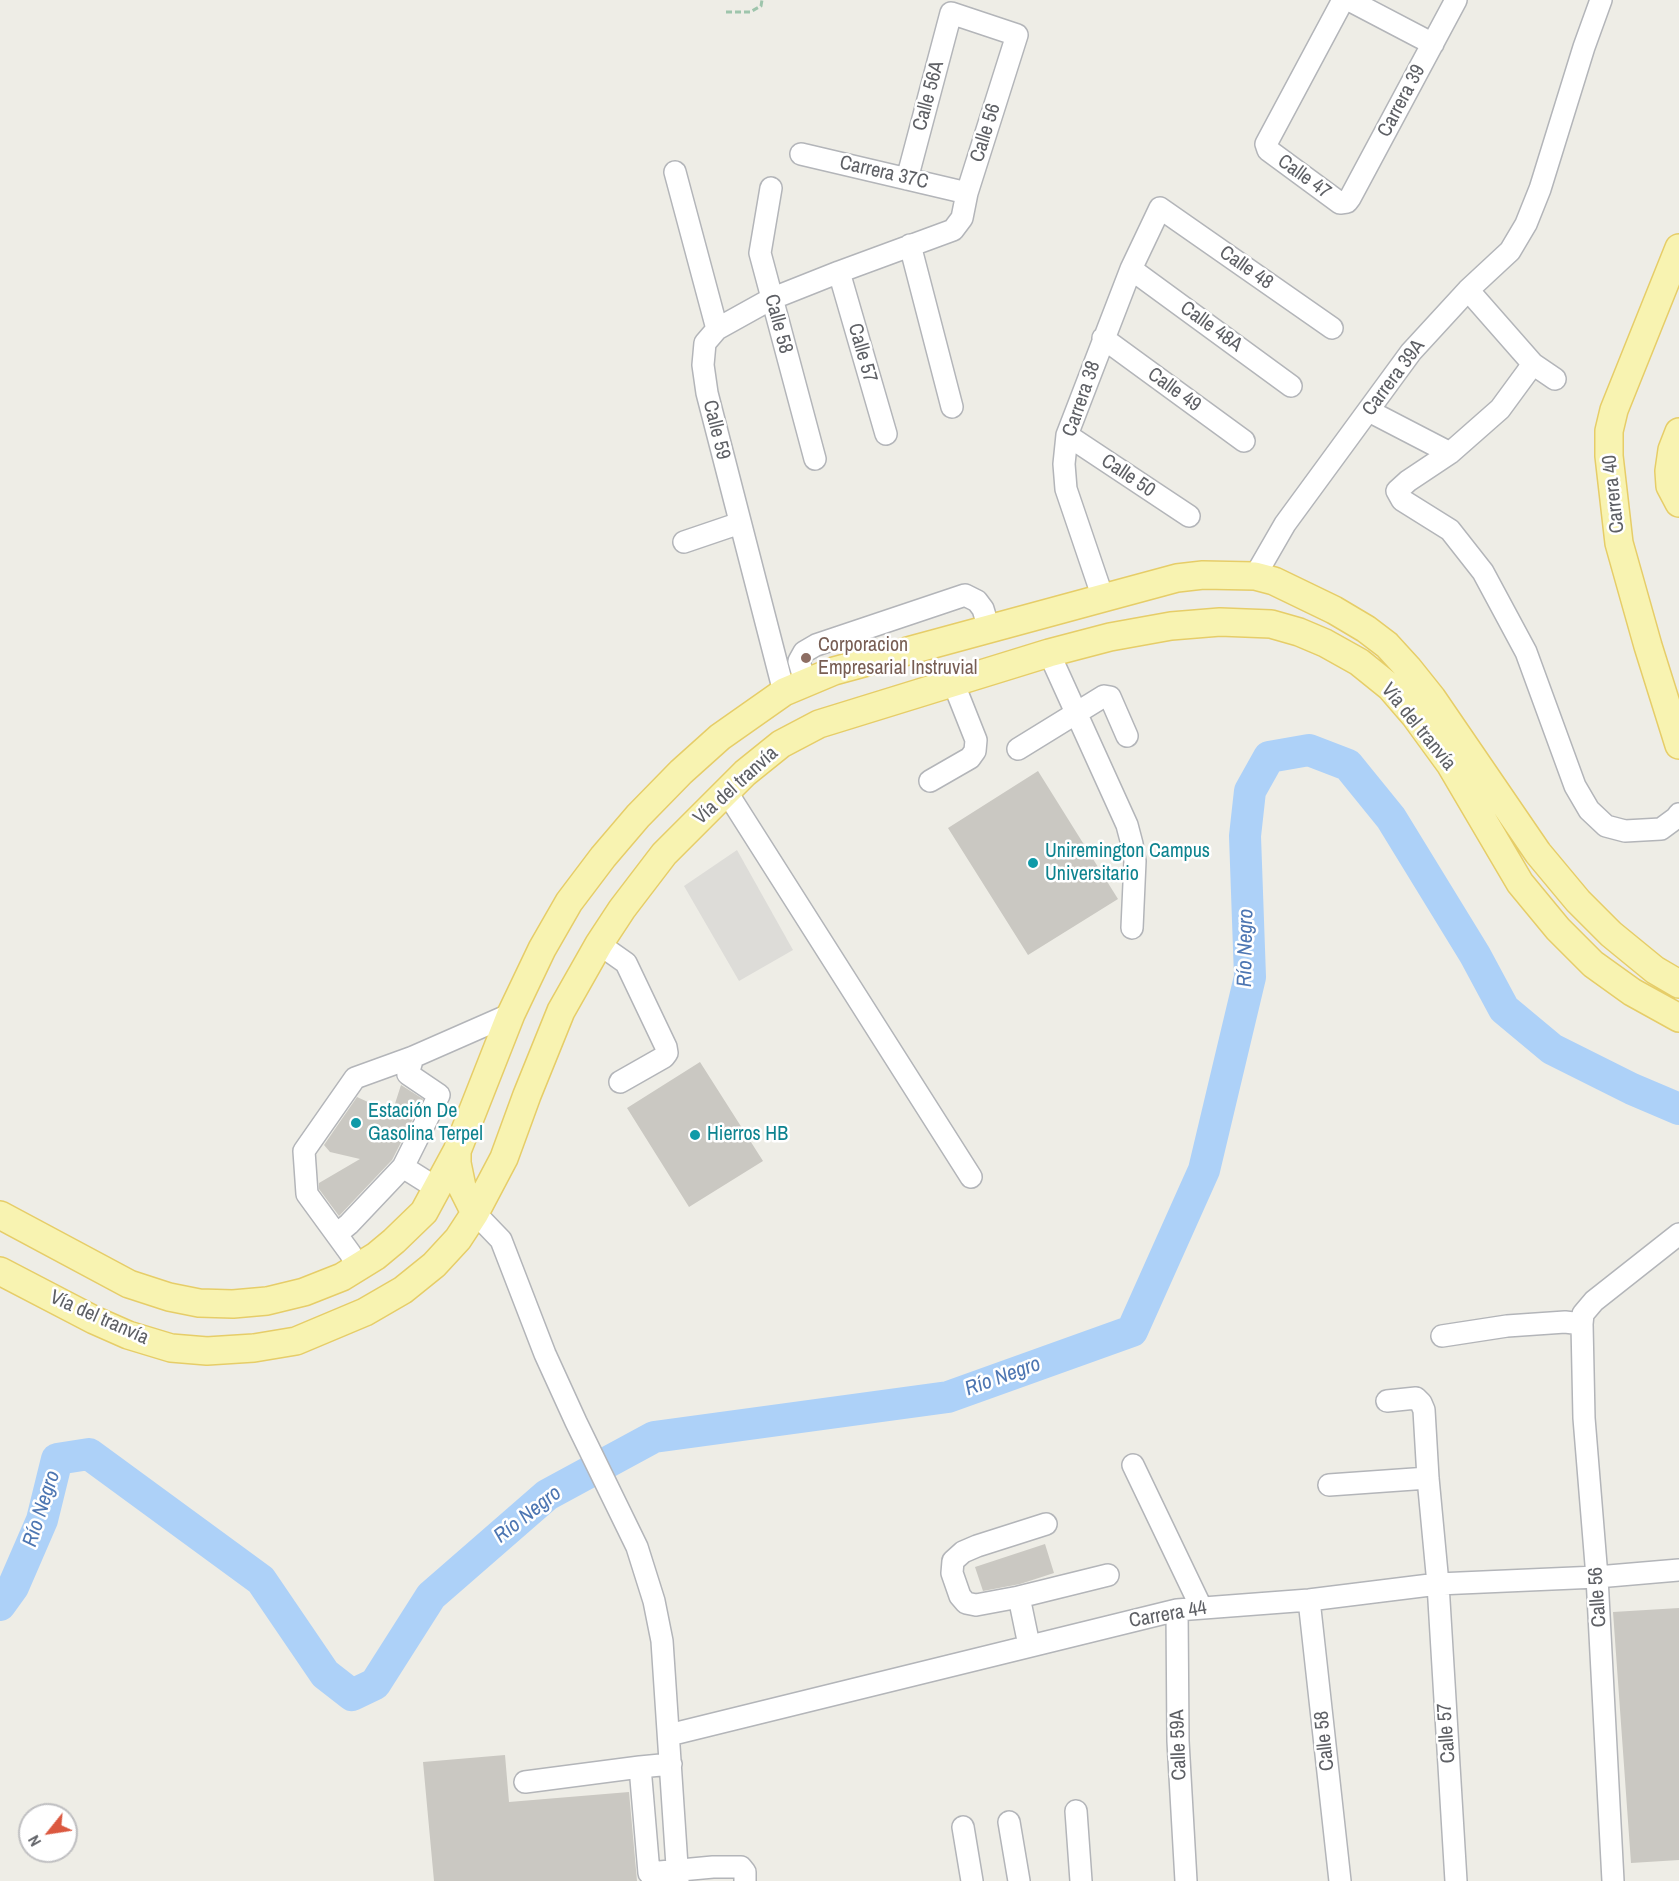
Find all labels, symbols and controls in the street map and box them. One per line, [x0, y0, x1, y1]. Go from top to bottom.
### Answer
street label: Calle 56A [908, 59, 950, 133]
street label: Carrera 39 [1373, 61, 1431, 141]
street label: Calle 56 [966, 101, 1006, 165]
street label: Calle 47 [1273, 150, 1335, 204]
street label: Carrera 37C [837, 151, 931, 195]
street label: Calle 48 [1214, 241, 1278, 295]
street label: Calle 58 [759, 292, 797, 356]
street label: Calle 48A [1175, 296, 1247, 358]
street label: Calle 57 [842, 321, 882, 385]
street label: Carrera 39A [1358, 335, 1430, 421]
street label: Carrera 38 [1058, 358, 1106, 440]
street label: Calle 49 [1143, 363, 1205, 417]
street label: Calle 59 [697, 398, 735, 462]
street label: Calle 50 [1096, 449, 1160, 503]
street label: Carrera 40 [1598, 454, 1630, 534]
place label: Corporacion Empresarial Instruvial [818, 634, 977, 681]
marker: Corporacion Empresarial Instruvial [799, 651, 813, 665]
street label: Vía del tranvía [1375, 678, 1461, 776]
street label: Vía del tranvía [689, 742, 783, 830]
place label: Uniremington Campus Universitario [1045, 840, 1210, 887]
marker: Uniremington Campus Universitario [1026, 856, 1040, 870]
water label: Río Negro [1233, 909, 1259, 987]
place label: Estación De Gasolina Terpel [368, 1100, 483, 1147]
marker: Estación De Gasolina Terpel [349, 1116, 363, 1130]
place label: Hierros HB [707, 1123, 788, 1147]
marker: Hierros HB [688, 1128, 702, 1142]
street label: Vía del tranvía [46, 1286, 152, 1350]
water label: Río Negro [962, 1352, 1044, 1402]
water label: Río Negro [18, 1468, 66, 1550]
water label: Río Negro [489, 1481, 567, 1549]
street label: Calle 56 [1584, 1566, 1612, 1628]
street label: Carrera 44 [1127, 1596, 1209, 1634]
street label: Calle 57 [1433, 1702, 1461, 1764]
street label: Calle 59A [1166, 1709, 1192, 1781]
street label: Calle 58 [1310, 1710, 1340, 1772]
north arrow [18, 1803, 78, 1863]
text: N [22, 1831, 46, 1851]

